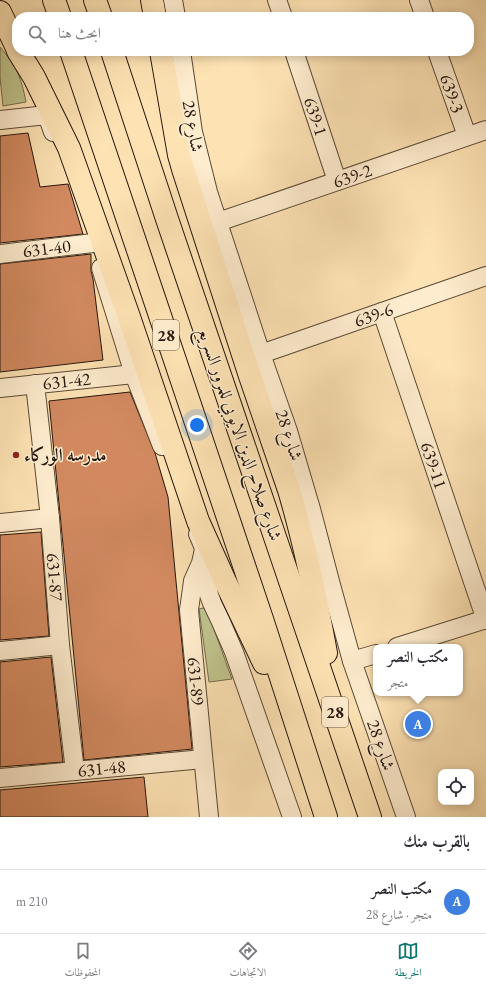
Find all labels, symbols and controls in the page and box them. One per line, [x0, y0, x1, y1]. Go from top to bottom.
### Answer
search box [12, 12, 474, 56]
icon: search [26, 23, 48, 45]
text: ابحث هنا [58, 23, 101, 42]
street label: 639-3 [435, 71, 470, 116]
street label: 639-1 [299, 94, 333, 139]
street label: شارع 28 [174, 98, 209, 154]
street label: 639-2 [330, 158, 375, 193]
street label: 631-40 [21, 234, 72, 262]
street label: 639-6 [351, 297, 396, 332]
road number: 28 [153, 320, 179, 350]
street label: شارع صلاح الدين الايوبي للمرور السريع [188, 324, 288, 545]
street label: 631-42 [41, 367, 92, 394]
street label: شارع 28 [267, 406, 308, 464]
your location [187, 415, 207, 435]
street label: 639-11 [416, 439, 453, 492]
place label: مدرسه الوركاء [24, 443, 107, 466]
marker: مدرسه الوركاء [11, 450, 21, 460]
street label: 631-87 [42, 552, 69, 602]
popup [373, 644, 463, 696]
text: مكتب النصر [388, 647, 448, 666]
street label: 631-89 [183, 656, 210, 707]
text: متجر [388, 674, 408, 691]
road number: 28 [322, 697, 348, 727]
pin: A [405, 709, 431, 739]
street label: شارع 28 [358, 716, 401, 775]
street label: 631-48 [76, 754, 127, 782]
map controls [438, 769, 474, 805]
button: locate [438, 769, 474, 805]
text: بالقرب منك [403, 830, 470, 852]
text: مكتب النصر [371, 879, 432, 898]
text: 210 m [16, 893, 47, 910]
text: A [452, 893, 462, 910]
text: متجر · شارع 28 [366, 906, 432, 923]
tab: المحفوظات [64, 940, 101, 983]
tab: الاتجاهات [229, 940, 266, 983]
tab: الخريطة [395, 940, 422, 983]

